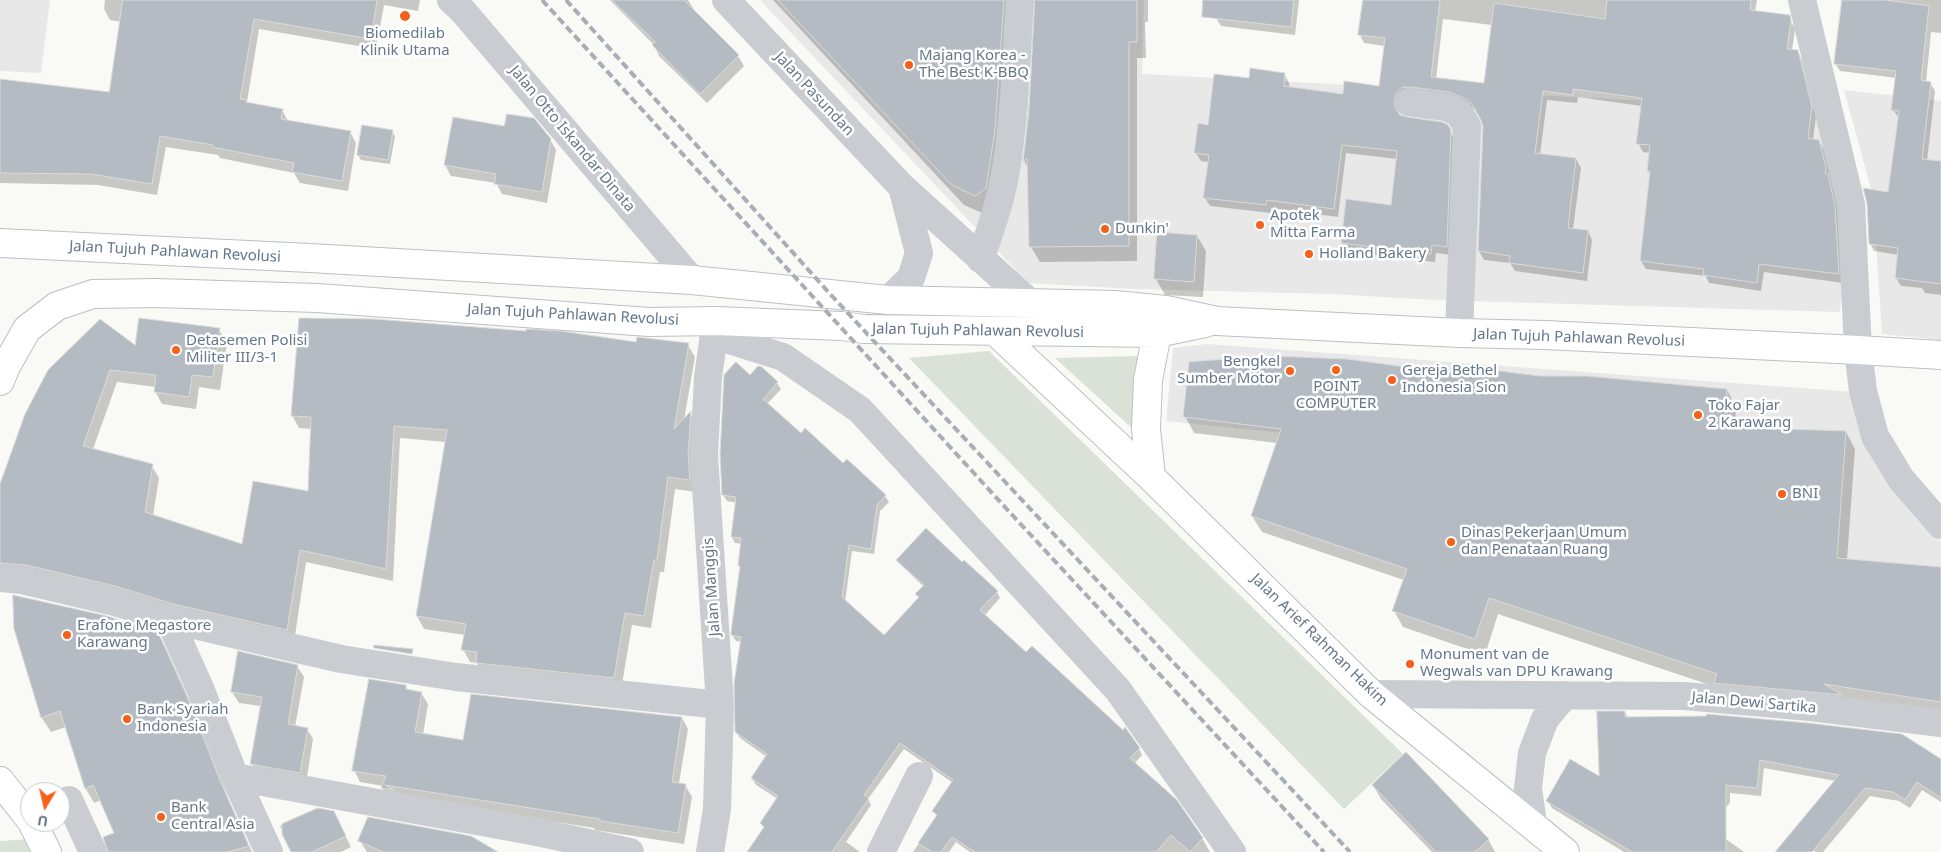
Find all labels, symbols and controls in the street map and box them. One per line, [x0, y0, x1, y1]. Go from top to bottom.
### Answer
marker: Biomedilab Klinik Utama [398, 9, 412, 23]
place label: Biomedilab Klinik Utama [360, 25, 450, 60]
place label: Majang Korea - The Best K-BBQ [919, 47, 1029, 82]
street label: Jalan Pasundan [771, 48, 857, 140]
marker: Majang Korea - The Best K-BBQ [903, 59, 915, 71]
street label: Jalan Otto Iskandar Dinata [505, 62, 639, 216]
place label: Apotek Mitta Farma [1270, 207, 1355, 242]
marker: Apotek Mitta Farma [1254, 219, 1266, 231]
place label: Dunkin' [1115, 220, 1169, 238]
marker: Dunkin' [1099, 223, 1111, 235]
street label: Jalan Tujuh Pahlawan Revolusi [69, 237, 281, 267]
place label: Holland Bakery [1319, 245, 1426, 263]
marker: Holland Bakery [1303, 248, 1315, 260]
street label: Jalan Tujuh Pahlawan Revolusi [467, 300, 679, 330]
street label: Jalan Tujuh Pahlawan Revolusi [872, 320, 1084, 342]
street label: Jalan Tujuh Pahlawan Revolusi [1473, 325, 1685, 351]
place label: Detasemen Polisi Militer III/3-1 [186, 332, 307, 367]
marker: Detasemen Polisi Militer III/3-1 [170, 344, 182, 356]
place label: Bengkel Sumber Motor [1177, 353, 1280, 388]
place label: Gereja Bethel Indonesia Sion [1402, 362, 1506, 397]
marker: POINT COMPUTER [1330, 364, 1342, 376]
marker: Bengkel Sumber Motor [1284, 365, 1296, 377]
marker: Gereja Bethel Indonesia Sion [1386, 374, 1398, 386]
place label: POINT COMPUTER [1296, 378, 1376, 413]
place label: Toko Fajar 2 Karawang [1708, 397, 1791, 432]
marker: Toko Fajar 2 Karawang [1692, 409, 1704, 421]
place label: BNI [1792, 485, 1818, 503]
marker: BNI [1776, 488, 1788, 500]
place label: Dinas Pekerjaan Umum dan Penataan Ruang [1461, 524, 1627, 559]
marker: Dinas Pekerjaan Umum dan Penataan Ruang [1445, 536, 1457, 548]
street label: Jalan Manggis [700, 537, 724, 637]
street label: Jalan Arief Rahman Hakim [1247, 570, 1391, 710]
place label: Erafone Megastore Karawang [77, 617, 211, 652]
marker: Erafone Megastore Karawang [61, 629, 73, 641]
place label: Monument van de Wegwals van DPU Krawang [1420, 646, 1613, 681]
marker: Monument van de Wegwals van DPU Krawang [1404, 658, 1416, 670]
street label: Jalan Dewi Sartika [1691, 689, 1817, 717]
place label: Bank Syariah Indonesia [137, 701, 228, 736]
marker: Bank Syariah Indonesia [121, 713, 133, 725]
north arrow [20, 782, 70, 832]
place label: Bank Central Asia [171, 799, 255, 834]
text: U [36, 811, 49, 832]
marker: Bank Central Asia [155, 811, 167, 823]

